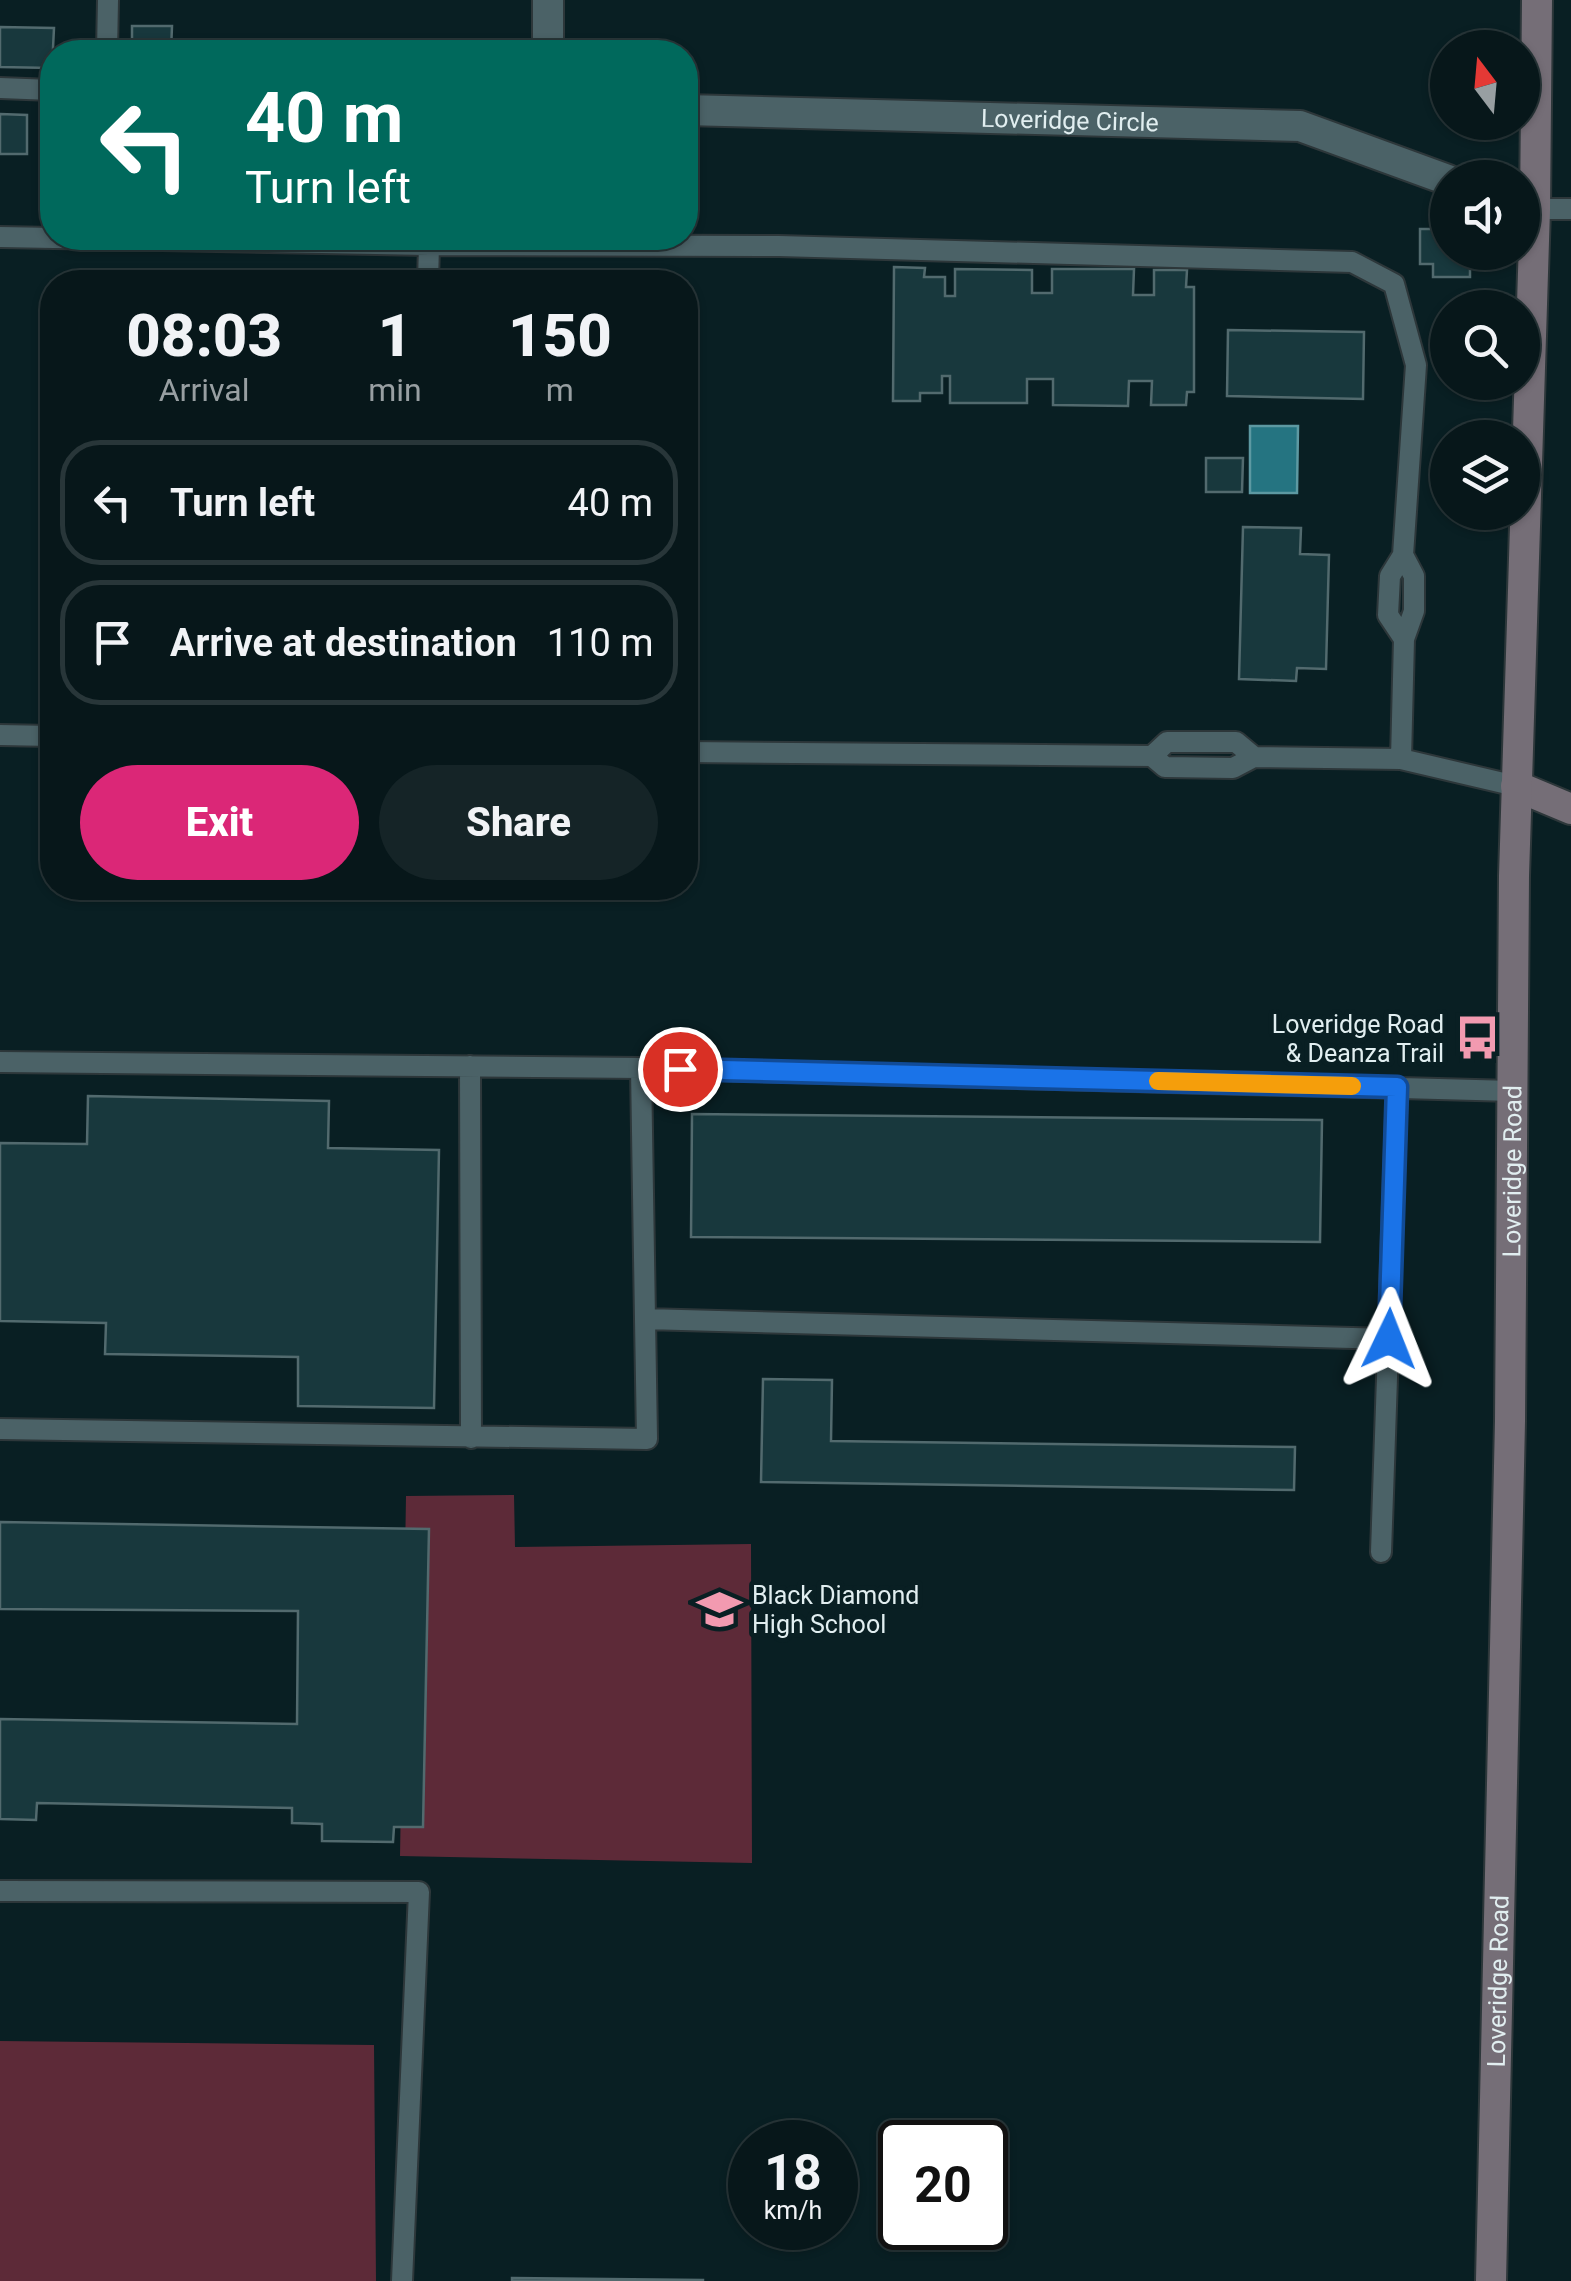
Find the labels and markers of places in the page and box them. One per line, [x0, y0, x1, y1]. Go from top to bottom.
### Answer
place label: Loveridge Road & Deanza Trail [1272, 1010, 1444, 1068]
bus stop icon: Loveridge Road & Deanza Trail [1453, 1014, 1501, 1062]
pin [638, 1027, 723, 1112]
place label: Black Diamond High School [752, 1581, 919, 1639]
school or university icon: Black Diamond High School [695, 1585, 743, 1633]

